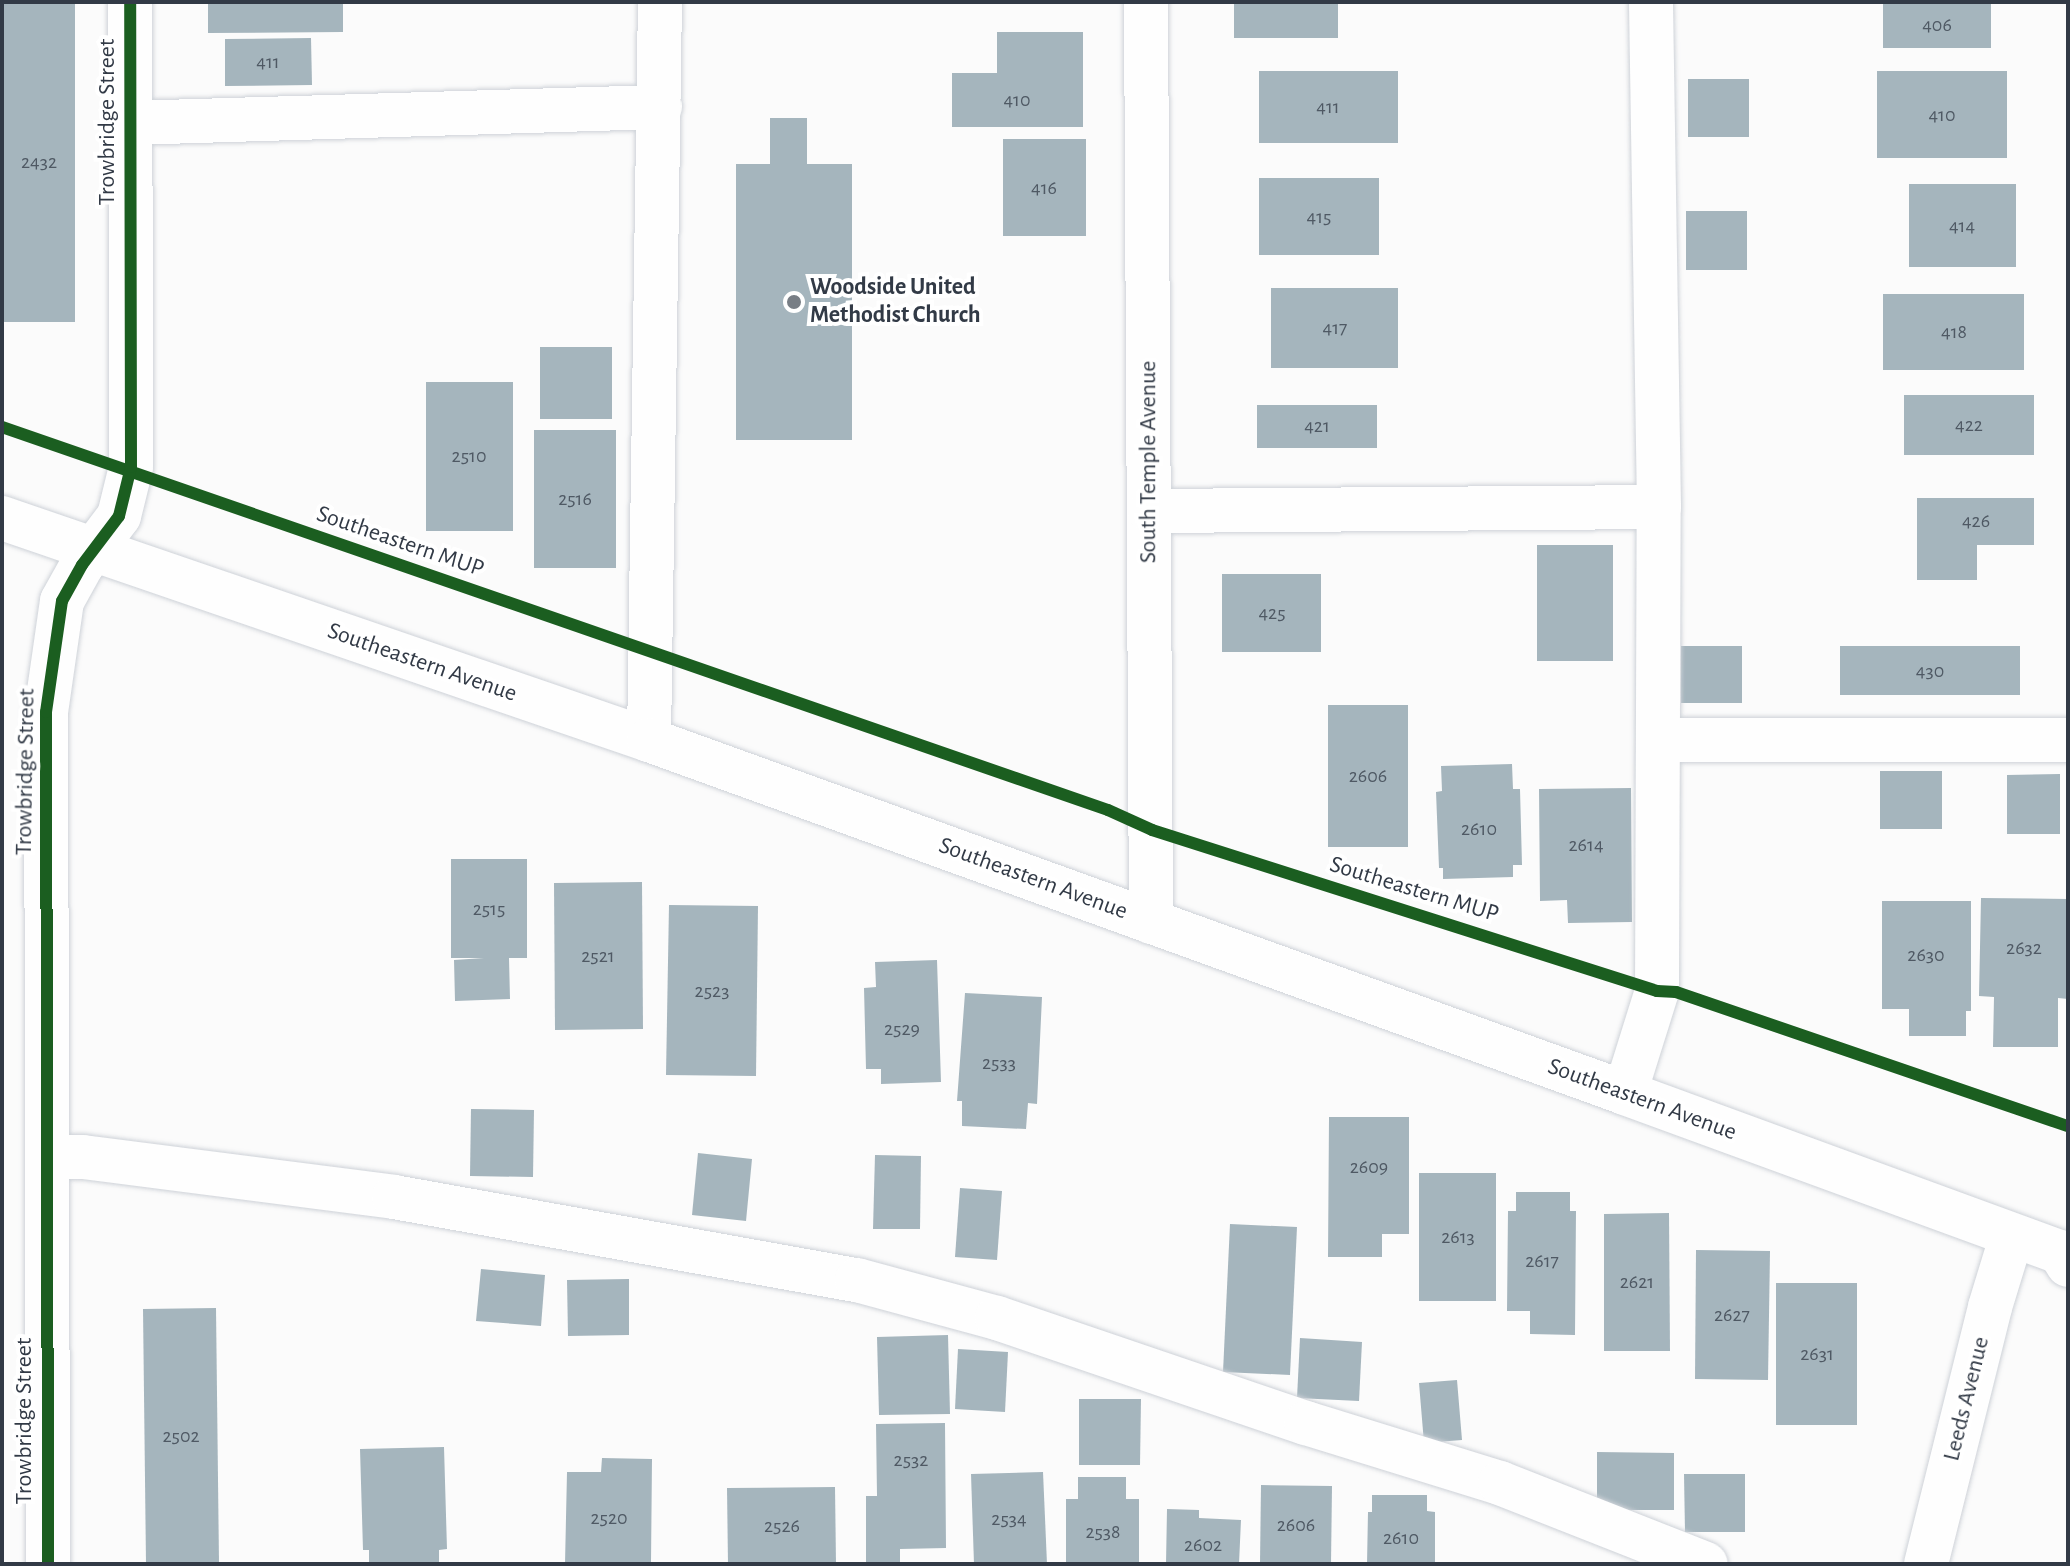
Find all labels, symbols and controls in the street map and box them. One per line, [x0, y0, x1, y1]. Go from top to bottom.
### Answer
house number: 406 [1922, 13, 1952, 37]
street label: Trowbridge Street [94, 39, 122, 205]
house number: 411 [256, 50, 280, 74]
house number: 410 [1003, 88, 1031, 112]
house number: 411 [1316, 95, 1340, 119]
house number: 410 [1928, 103, 1956, 127]
house number: 2432 [21, 150, 57, 174]
house number: 416 [1031, 176, 1057, 200]
house number: 415 [1307, 205, 1331, 229]
house number: 414 [1949, 214, 1975, 238]
place label: Woodside United Methodist Church [810, 274, 981, 330]
marker: Woodside United Methodist Church [785, 293, 803, 311]
house number: 417 [1323, 316, 1347, 340]
house number: 418 [1941, 320, 1967, 344]
street label: South Temple Avenue [1135, 361, 1163, 563]
house number: 422 [1955, 413, 1983, 437]
house number: 421 [1304, 414, 1330, 438]
house number: 2510 [452, 444, 486, 468]
house number: 2516 [558, 487, 592, 511]
street label: Southeastern MUP [313, 500, 487, 584]
house number: 426 [1962, 509, 1990, 533]
house number: 425 [1258, 601, 1286, 625]
street label: Southeastern Avenue [323, 617, 521, 709]
house number: 430 [1916, 659, 1944, 683]
street label: Trowbridge Street [10, 688, 42, 856]
house number: 2606 [1349, 764, 1387, 788]
house number: 2610 [1461, 817, 1497, 841]
street label: Southeastern Avenue [935, 832, 1131, 926]
house number: 2614 [1569, 833, 1603, 857]
street label: Southeastern MUP [1326, 851, 1502, 929]
house number: 2515 [473, 897, 505, 921]
house number: 2632 [2006, 936, 2042, 960]
house number: 2630 [1907, 943, 1945, 967]
house number: 2521 [581, 944, 615, 968]
house number: 2523 [695, 979, 729, 1003]
house number: 2529 [884, 1017, 920, 1041]
house number: 2533 [982, 1051, 1016, 1075]
street label: Southeastern Avenue [1544, 1053, 1740, 1147]
house number: 2609 [1350, 1155, 1388, 1179]
house number: 2613 [1441, 1225, 1475, 1249]
house number: 2617 [1525, 1249, 1559, 1273]
house number: 2621 [1620, 1270, 1654, 1294]
house number: 2627 [1714, 1303, 1750, 1327]
street label: Leeds Avenue [1938, 1334, 1996, 1464]
street label: Trowbridge Street [11, 1338, 39, 1504]
house number: 2631 [1800, 1342, 1834, 1366]
house number: 2502 [162, 1424, 200, 1448]
house number: 2532 [894, 1448, 928, 1472]
house number: 2520 [590, 1506, 628, 1530]
house number: 2534 [991, 1507, 1027, 1531]
house number: 2606 [1277, 1513, 1315, 1537]
house number: 2526 [764, 1514, 800, 1538]
house number: 2538 [1085, 1520, 1121, 1544]
house number: 2610 [1383, 1526, 1419, 1550]
house number: 2602 [1184, 1533, 1222, 1557]

